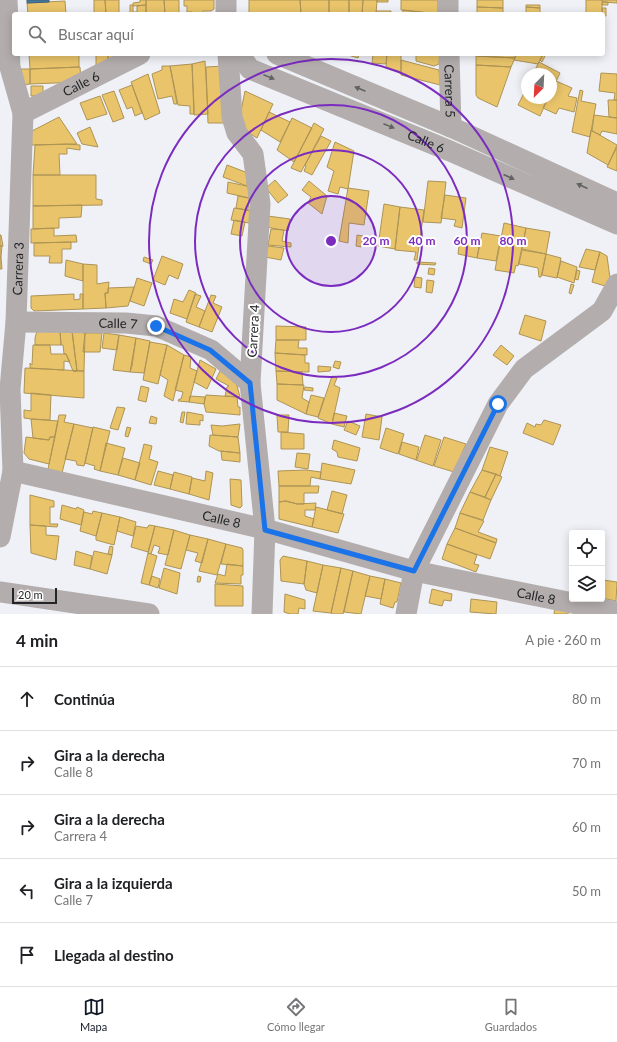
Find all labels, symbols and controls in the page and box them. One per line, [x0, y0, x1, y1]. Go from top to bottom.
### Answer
search box [12, 12, 605, 56]
icon: search [26, 23, 48, 45]
text: Buscar aquí [58, 25, 134, 43]
street label: Carrera 5 [441, 64, 459, 118]
street label: Calle 6 [60, 68, 102, 100]
north arrow [521, 68, 557, 104]
one-way arrow [264, 74, 276, 80]
one-way arrow [354, 86, 366, 92]
one-way arrow [384, 124, 396, 130]
street label: Calle 6 [405, 126, 447, 156]
one-way arrow [503, 174, 514, 180]
one-way arrow [575, 183, 587, 189]
text: 20 m [363, 233, 389, 248]
text: 40 m [409, 233, 435, 248]
text: 60 m [454, 233, 480, 248]
text: 80 m [500, 233, 526, 248]
centre of rings [324, 234, 338, 248]
street label: Carrera 3 [9, 242, 27, 295]
street label: Carrera 4 [244, 304, 262, 358]
street label: Calle 7 [98, 315, 139, 332]
route end [147, 317, 165, 335]
route start [489, 395, 507, 413]
street label: Calle 8 [201, 507, 242, 531]
map controls [569, 530, 605, 602]
button: locate [569, 530, 605, 566]
button: layers [569, 566, 605, 602]
street label: Calle 8 [515, 584, 557, 607]
scale bar [12, 586, 57, 605]
text: 20 m [18, 588, 43, 601]
text: 4 min [16, 630, 58, 651]
text: A pie · 260 m [525, 632, 601, 648]
icon: ahead [16, 688, 38, 710]
text: Continúa [54, 690, 115, 708]
text: 80 m [572, 691, 601, 707]
text: Gira a la derecha [54, 746, 165, 764]
icon: right [16, 752, 38, 774]
text: 70 m [572, 755, 601, 771]
text: Calle 8 [54, 764, 93, 780]
text: Gira a la derecha [54, 810, 165, 828]
icon: right [16, 816, 38, 838]
text: 60 m [572, 819, 601, 835]
text: Carrera 4 [54, 828, 107, 844]
text: Gira a la izquierda [54, 874, 173, 892]
icon: left [16, 880, 38, 902]
text: 50 m [572, 883, 601, 899]
text: Calle 7 [54, 892, 93, 908]
icon: arrive [16, 944, 38, 966]
text: Llegada al destino [54, 946, 174, 964]
tab: Mapa [80, 996, 107, 1033]
tab: Cómo llegar [267, 996, 325, 1033]
tab: Guardados [485, 996, 537, 1033]

